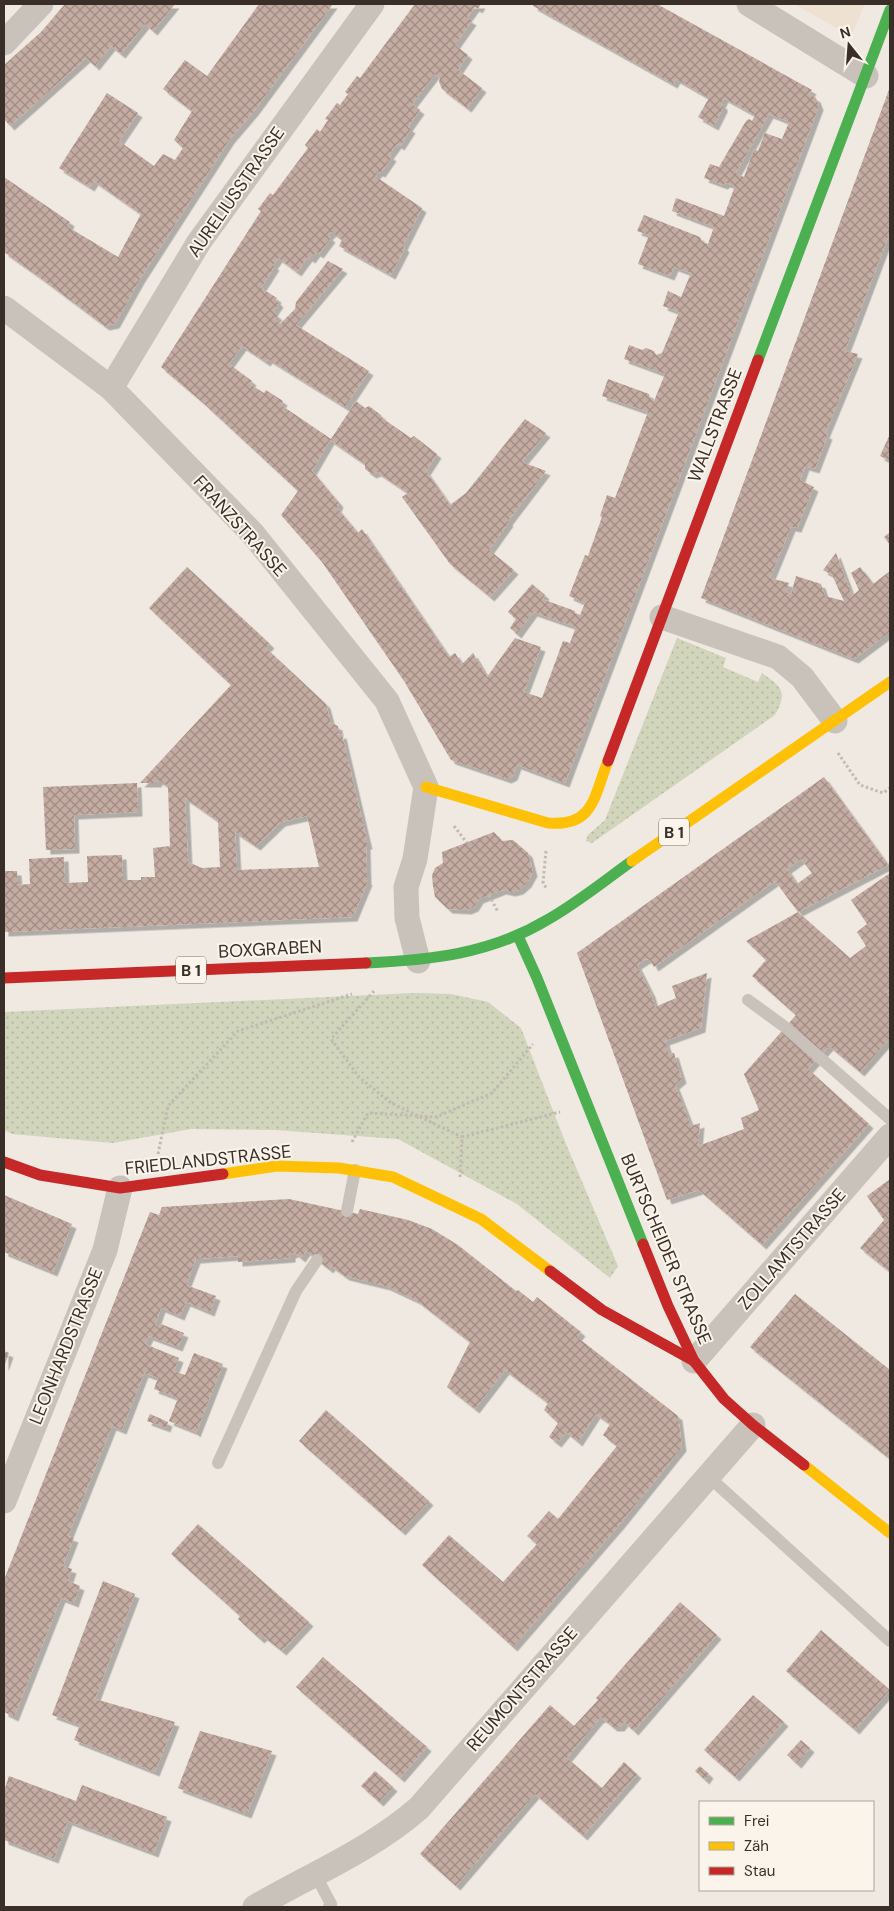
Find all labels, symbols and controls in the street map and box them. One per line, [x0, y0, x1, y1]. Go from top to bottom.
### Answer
north arrow [824, 20, 874, 70]
text: N [838, 22, 853, 43]
street label: AURELIUSSTRASSE [182, 122, 290, 262]
street label: WALLSTRASSE [682, 364, 748, 486]
street label: FRANZSTRASSE [188, 470, 292, 582]
road number: B 1 [659, 819, 689, 846]
street label: BOXGRABEN [218, 934, 322, 964]
road number: B 1 [176, 956, 206, 984]
street label: FRIEDLANDSTRASSE [124, 1139, 292, 1181]
street label: BURTSCHEIDER STRASSE [615, 1150, 717, 1348]
street label: ZOLLAMTSTRASSE [733, 1183, 851, 1315]
street label: LEONHARDSTRASSE [24, 1264, 108, 1428]
street label: REUMONTSTRASSE [461, 1622, 583, 1756]
legend [699, 1801, 874, 1891]
text: Frei [744, 1811, 769, 1831]
text: Zäh [744, 1836, 769, 1856]
text: Stau [744, 1861, 775, 1881]

